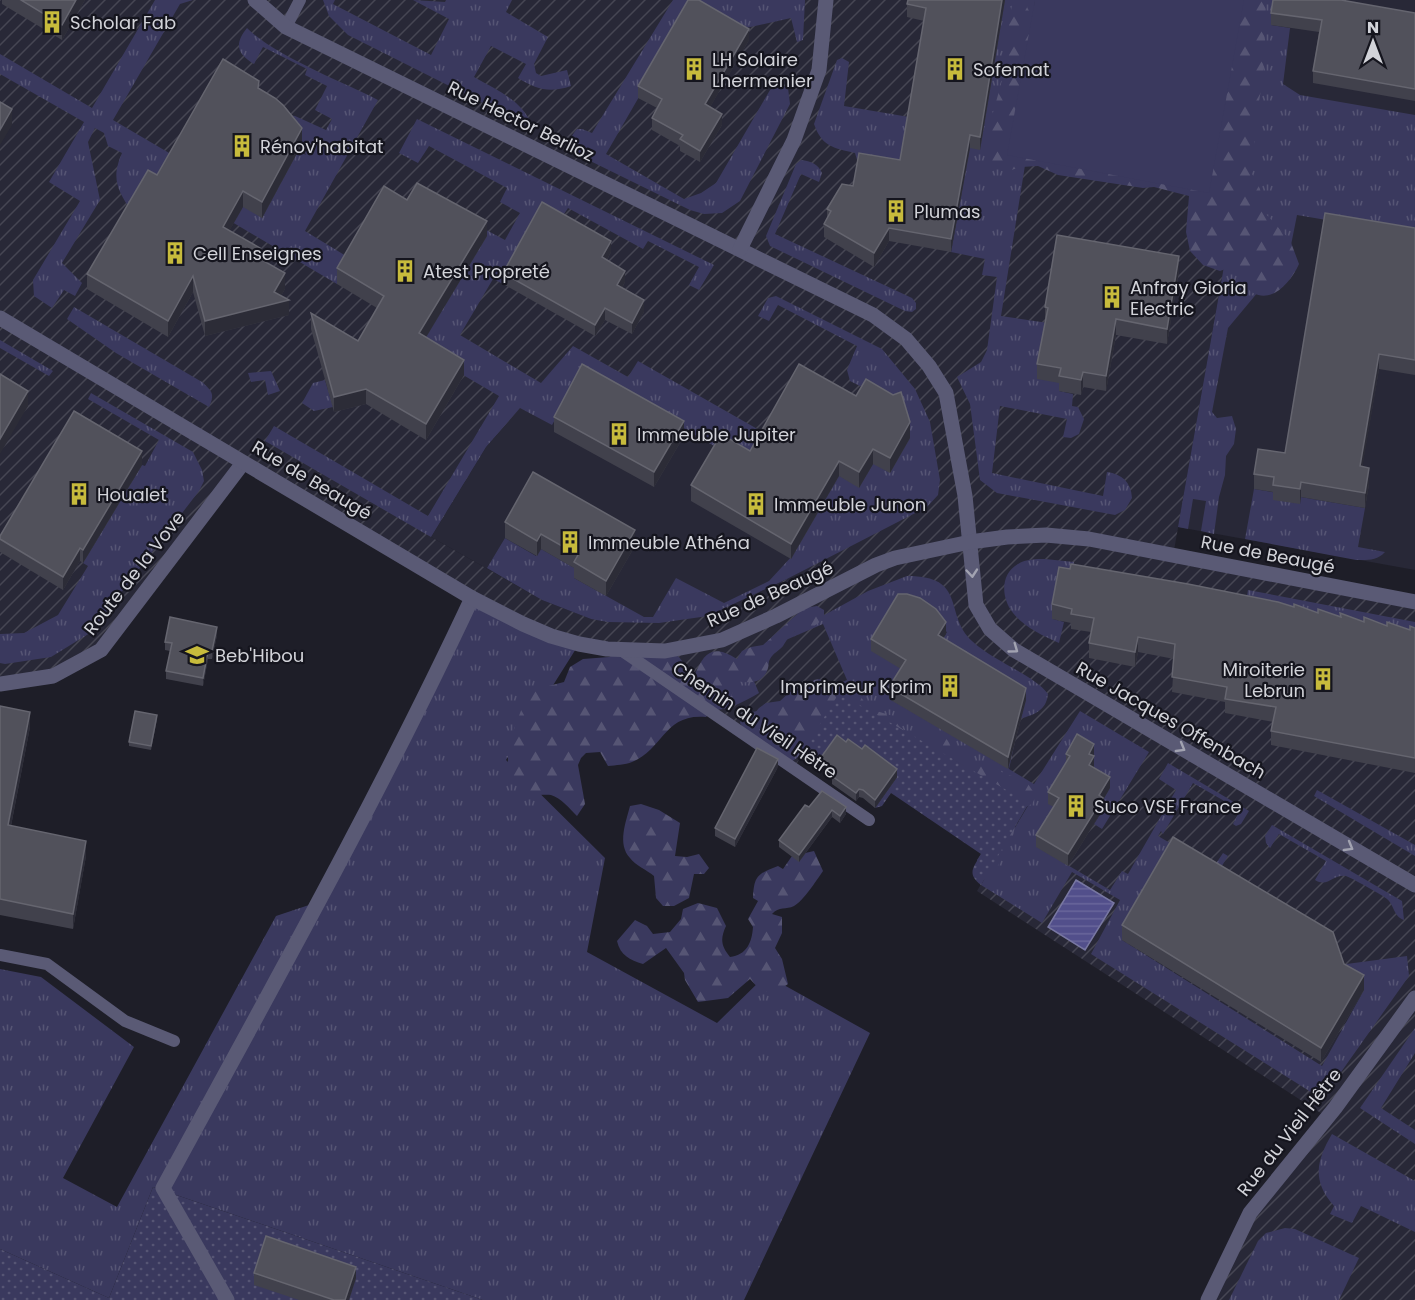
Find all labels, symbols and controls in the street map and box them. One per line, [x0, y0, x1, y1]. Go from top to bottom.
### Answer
building icon: Scholar Fab [39, 9, 65, 35]
place label: Scholar Fab [70, 10, 176, 35]
north arrow [1343, 12, 1403, 72]
text: N [1367, 16, 1379, 39]
place label: LH Solaire Lhermenier [712, 47, 813, 93]
building icon: LH Solaire Lhermenier [681, 56, 707, 82]
building icon: Sofemat [942, 56, 968, 82]
place label: Sofemat [973, 57, 1049, 82]
street label: Rue Hector Berlioz [444, 75, 598, 167]
building icon: Rénov'habitat [229, 133, 255, 159]
place label: Rénov'habitat [260, 134, 384, 159]
building icon: Plumas [883, 198, 909, 224]
place label: Plumas [914, 199, 980, 224]
building icon: Cell Enseignes [162, 240, 188, 266]
place label: Cell Enseignes [193, 241, 322, 266]
building icon: Atest Propreté [392, 258, 418, 284]
place label: Atest Propreté [423, 259, 550, 284]
place label: Anfray Gioria Electric [1130, 275, 1247, 321]
building icon: Anfray Gioria Electric [1099, 284, 1125, 310]
building icon: Immeuble Jupiter [606, 421, 632, 447]
place label: Immeuble Jupiter [637, 422, 796, 447]
street label: Rue de Beaugé [247, 434, 377, 526]
building icon: Houalet [66, 481, 92, 507]
place label: Houalet [97, 482, 167, 507]
building icon: Immeuble Junon [743, 491, 769, 517]
place label: Immeuble Junon [774, 492, 926, 517]
street label: Route de la Vove [78, 506, 190, 640]
building icon: Immeuble Athéna [557, 529, 583, 555]
street label: Rue de Beaugé [1199, 529, 1337, 579]
place label: Immeuble Athéna [588, 530, 750, 555]
street label: Rue de Beaugé [703, 555, 837, 633]
one-way arrow [965, 569, 978, 578]
school or university icon: Beb'Hibou [184, 642, 210, 668]
one-way arrow [1007, 642, 1018, 653]
place label: Beb'Hibou [215, 643, 304, 668]
street label: Chemin du Vieil Hêtre [668, 655, 842, 785]
street label: Rue Jacques Offenbach [1071, 655, 1271, 785]
place label: Miroiterie Lebrun [1222, 657, 1305, 703]
building icon: Miroiterie Lebrun [1310, 666, 1336, 692]
building icon: Imprimeur Kprim [937, 673, 963, 699]
place label: Imprimeur Kprim [780, 674, 932, 699]
one-way arrow [1175, 741, 1185, 753]
building icon: Suco VSE France [1063, 793, 1089, 819]
place label: Suco VSE France [1094, 794, 1242, 819]
one-way arrow [1343, 840, 1353, 851]
street label: Rue du Vieil Hêtre [1231, 1063, 1347, 1201]

